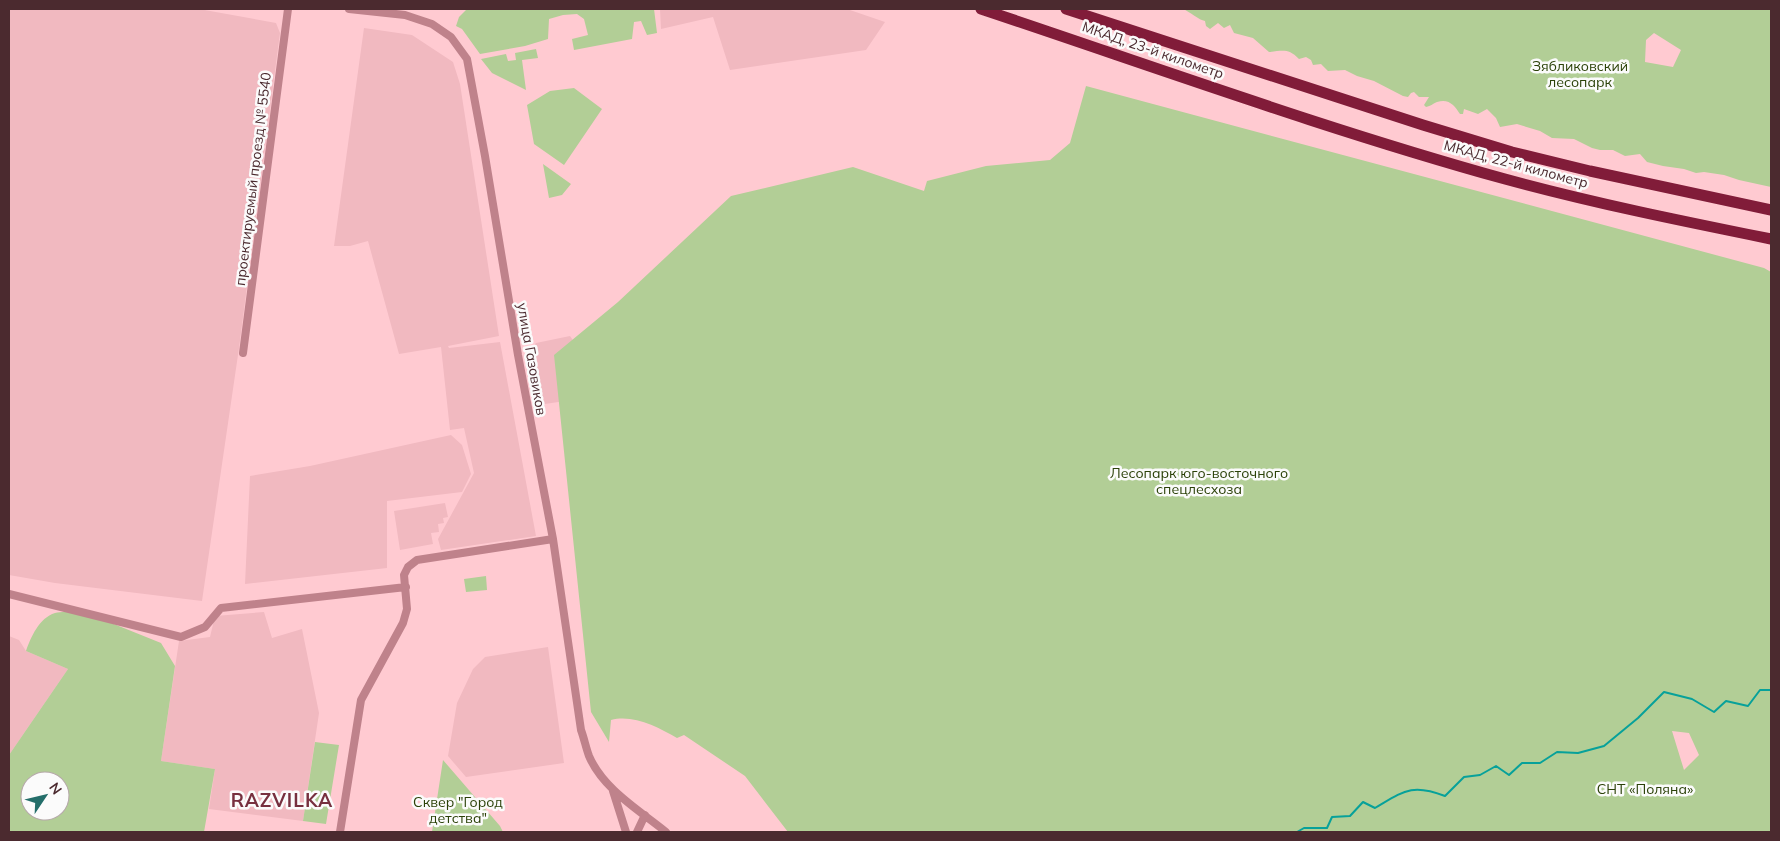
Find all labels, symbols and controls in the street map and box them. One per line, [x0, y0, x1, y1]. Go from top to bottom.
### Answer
street label: МКАД, 23-й километр [1080, 17, 1226, 83]
park label: Зябликовский лесопарк [1532, 57, 1628, 91]
street label: проектируемый проезд № 5540 [231, 71, 275, 287]
street label: МКАД, 22-й километр [1442, 136, 1590, 192]
street label: улица Газовиков [513, 301, 551, 417]
park label: Лесопарк юго-восточного спецлесхоза [1110, 464, 1288, 498]
north arrow [20, 771, 70, 821]
text: N [45, 779, 66, 798]
park label: СНТ «Поляна» [1597, 780, 1693, 798]
district label: RAZVILKA [231, 788, 333, 812]
park label: Сквер "Город детства" [413, 793, 503, 827]

